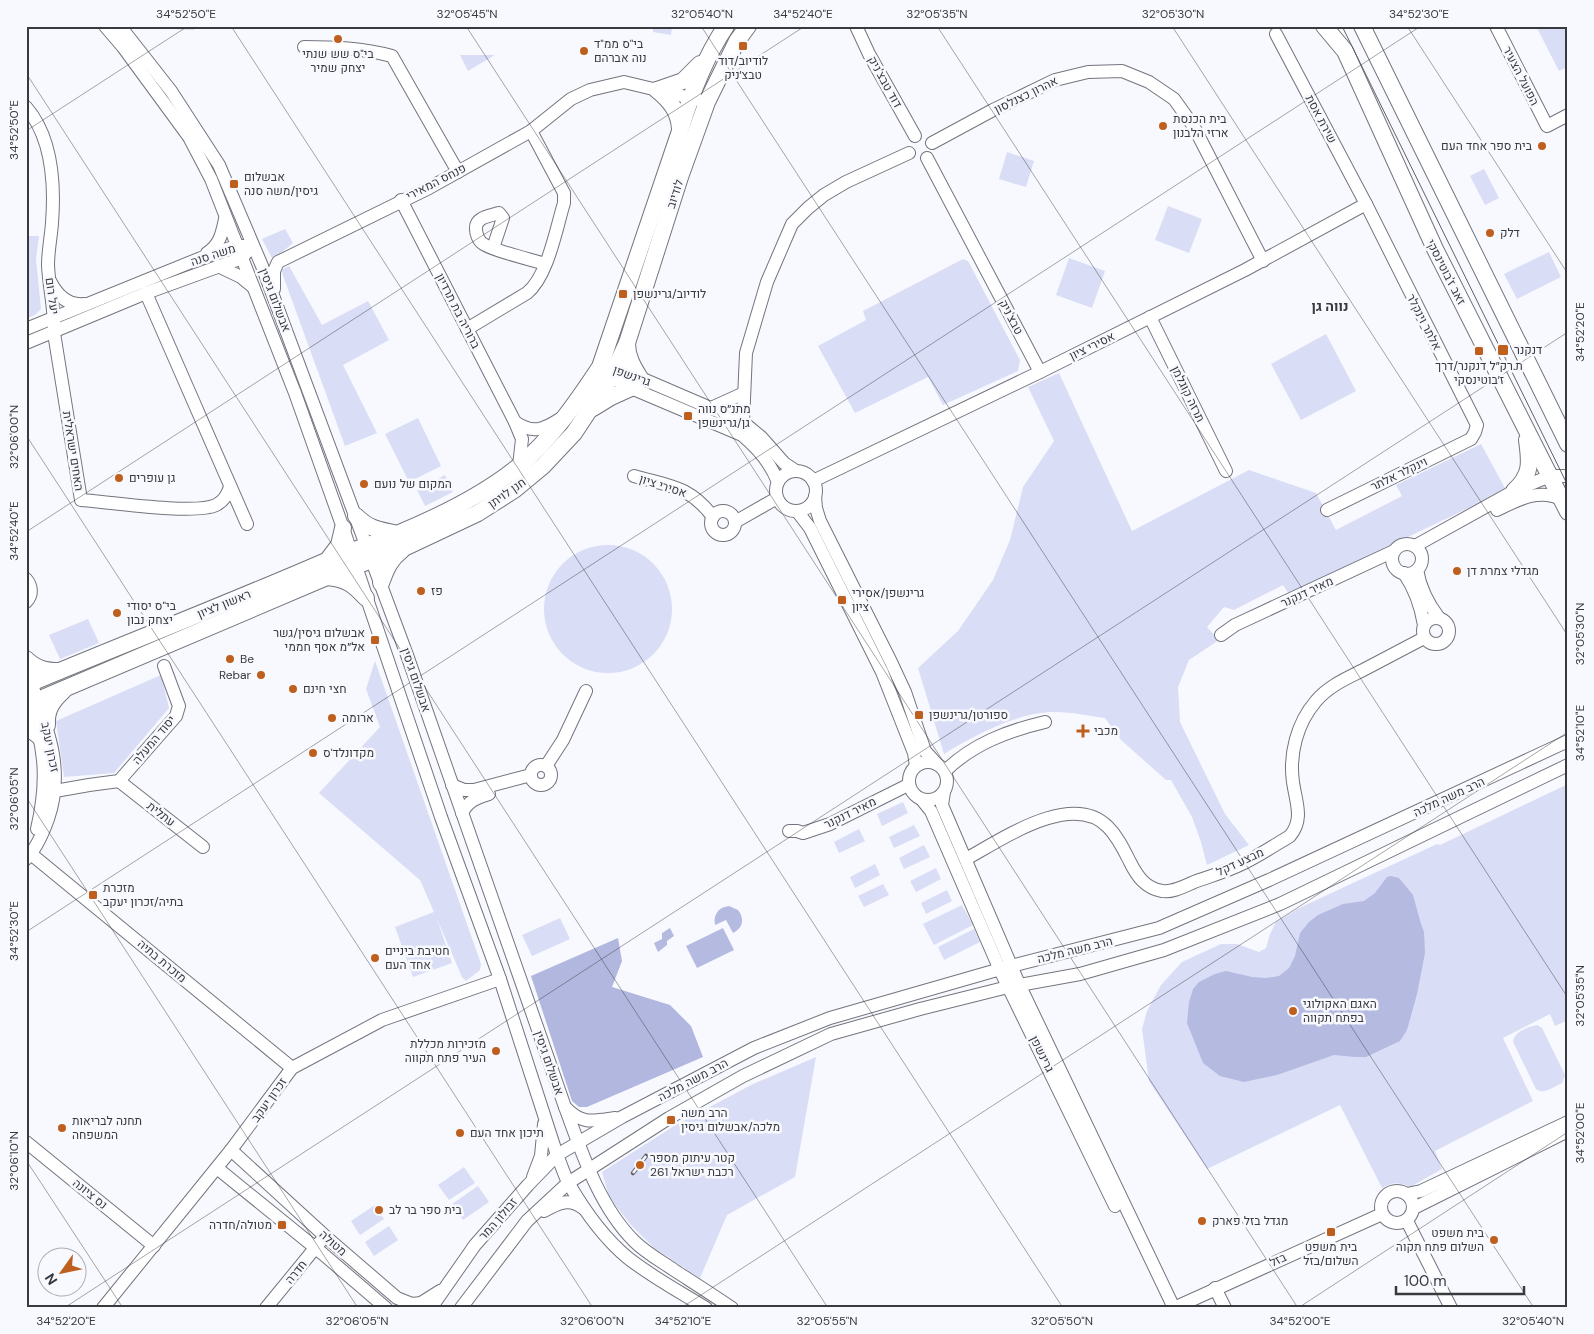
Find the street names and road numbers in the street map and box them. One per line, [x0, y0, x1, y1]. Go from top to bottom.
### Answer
street label: הפועל הצעיר [1499, 44, 1543, 108]
street label: דוד טבצ'ניק [864, 53, 906, 111]
street label: אהרון כצנלסון [991, 73, 1061, 117]
street label: שירת אסת [1302, 92, 1340, 146]
street label: פנחס המאירי [403, 160, 469, 204]
street label: לודיוב [663, 178, 687, 210]
street label: זאב ז'בוטינסקי [1423, 236, 1469, 308]
street label: משה סנה [188, 240, 238, 270]
street label: אבשלום גיסין [256, 266, 295, 334]
street label: ברוריה בת תרדיון [432, 270, 484, 352]
street label: יעל רום [42, 277, 62, 315]
street label: אלתר וינקלר [1403, 291, 1445, 353]
street label: טבצ'ניק [995, 297, 1027, 337]
street label: אסירי ציון [1067, 328, 1118, 364]
street label: גרינשפן [611, 362, 653, 390]
street label: תרזה קוגלמן [1167, 363, 1209, 425]
street label: האחים ישראלית [59, 410, 87, 492]
street label: וינקלר אלתר [1368, 453, 1430, 495]
street label: אסירי ציון [637, 471, 689, 501]
street label: חנן לויתן [485, 474, 529, 512]
street label: מאיר דנקנר [1278, 573, 1336, 611]
street label: ראשון לציון [195, 586, 253, 622]
street label: אבשלום גיסין [398, 646, 435, 715]
street label: יסוד המעלה [129, 712, 179, 768]
street label: זכרון יעקב [37, 720, 63, 774]
street label: הרב משה מלכה [1411, 773, 1487, 821]
street label: מאיר דנקנר [821, 793, 879, 833]
street label: עתלית [144, 798, 178, 830]
street label: מבצע דקל [1214, 844, 1266, 880]
street label: הרב משה מלכה [1036, 933, 1114, 967]
street label: מזכרת בתיה [134, 936, 190, 986]
street label: אבשלום גיסין [531, 1029, 568, 1098]
street label: גרינשפן [1026, 1033, 1058, 1075]
street label: הרב משה מלכה [655, 1055, 731, 1105]
street label: זכרון יעקב [248, 1075, 290, 1125]
street label: נס ציונה [69, 1175, 111, 1213]
street label: זבולון המר [475, 1195, 521, 1243]
street label: מטולה [316, 1227, 350, 1259]
street label: בזל [1267, 1249, 1290, 1271]
street label: חדרה [281, 1257, 311, 1287]

